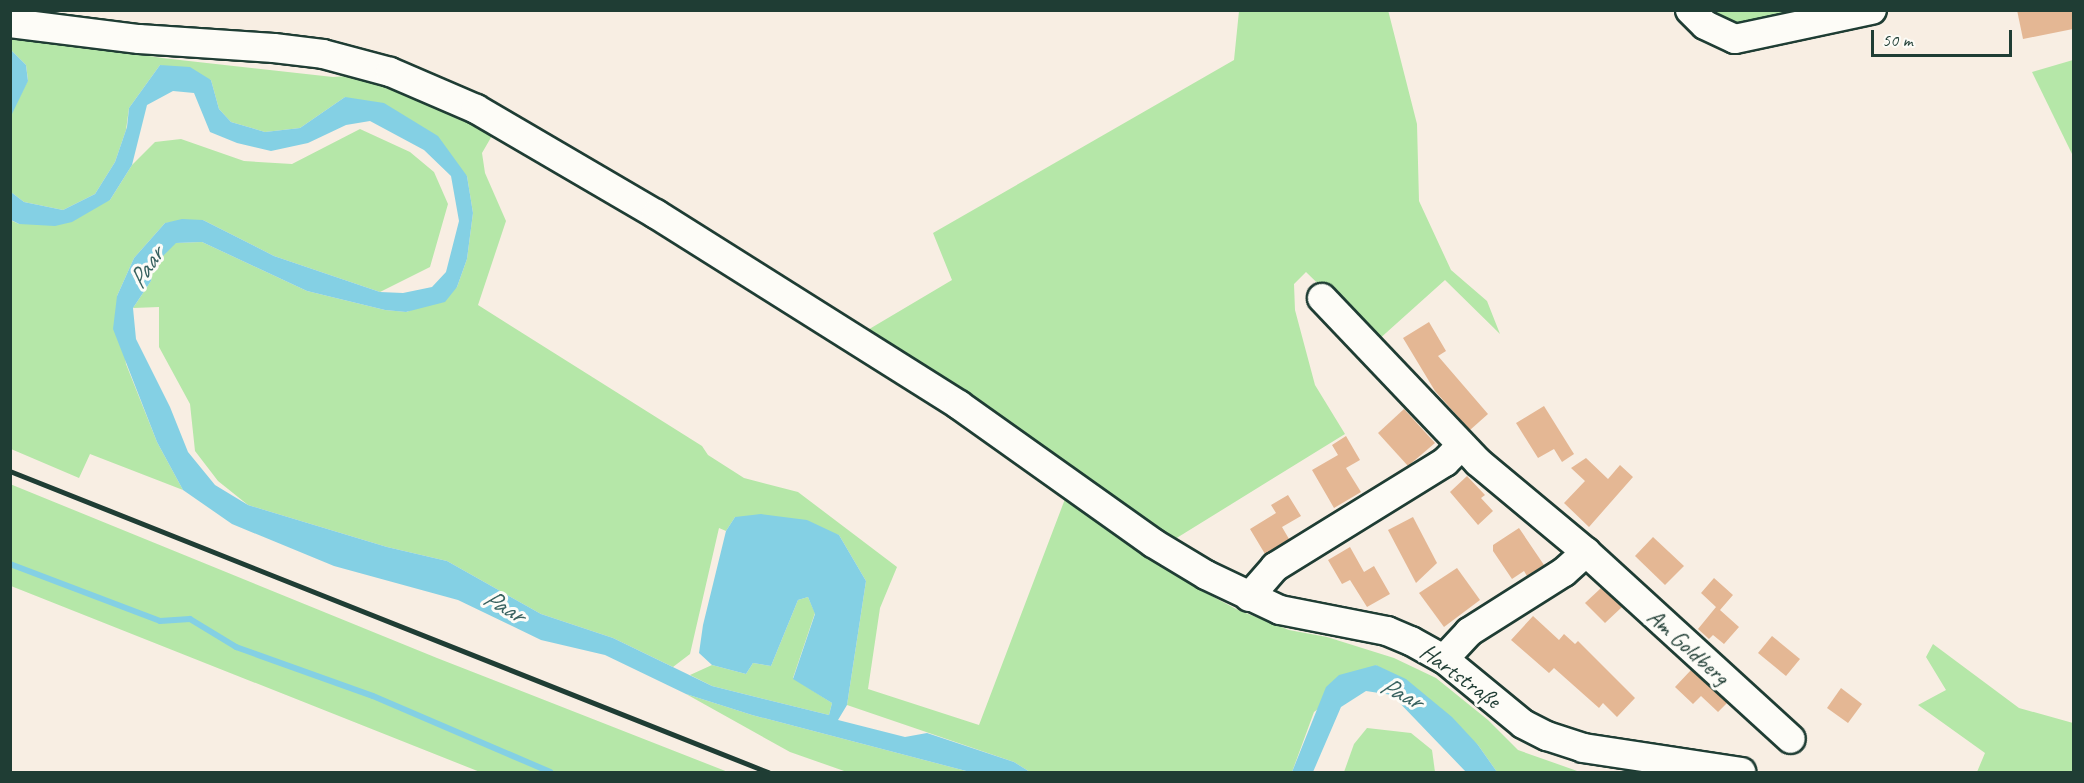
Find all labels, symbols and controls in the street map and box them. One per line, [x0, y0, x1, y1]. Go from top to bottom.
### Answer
scale bar [1874, 18, 2015, 56]
text: 50 m [1882, 29, 1913, 51]
water label: Paar [121, 242, 171, 294]
water label: Paar [478, 582, 530, 630]
street label: Am Goldberg [1641, 603, 1735, 691]
street label: Hartstraße [1414, 637, 1506, 715]
water label: Paar [1375, 670, 1427, 716]

